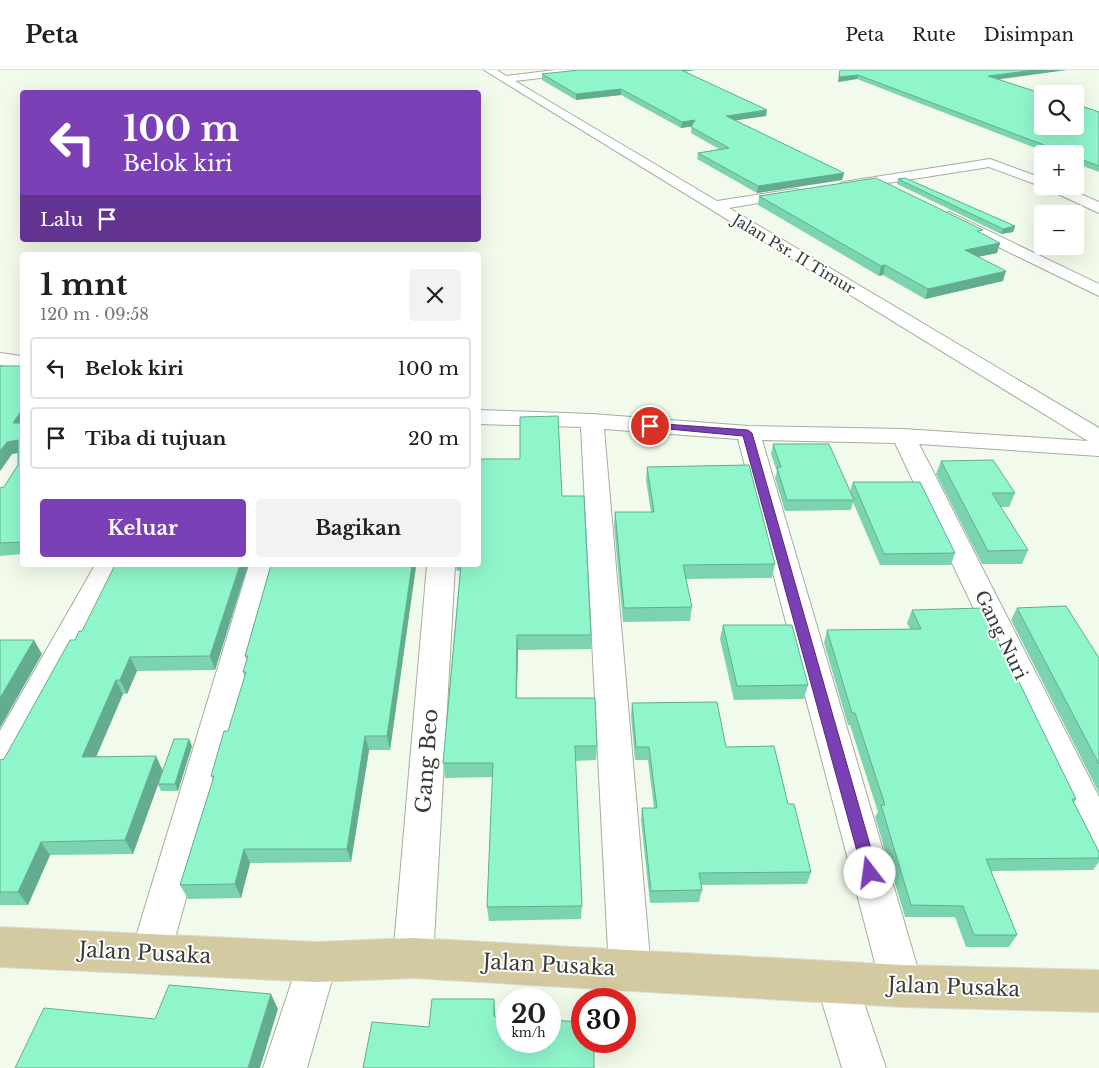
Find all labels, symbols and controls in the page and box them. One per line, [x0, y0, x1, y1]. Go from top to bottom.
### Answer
text: Peta [25, 20, 79, 49]
text: Peta [845, 24, 884, 46]
text: Rute [912, 24, 956, 46]
text: Disimpan [984, 24, 1074, 46]
map controls [1034, 85, 1084, 255]
button: search [1034, 85, 1084, 135]
text: 100 m [123, 107, 239, 150]
icon: left [40, 110, 105, 175]
button: + [1034, 145, 1084, 195]
text: Belok kiri [123, 150, 233, 177]
icon: arrive [93, 205, 121, 233]
button: − [1034, 205, 1084, 255]
text: Lalu [40, 208, 83, 231]
street label: Jalan Psr. II Timur [728, 209, 859, 299]
text: 1 mnt [40, 266, 128, 303]
button: close [409, 269, 461, 321]
text: 120 m · 09:58 [40, 304, 149, 324]
icon: left [42, 354, 70, 382]
text: Belok kiri [85, 357, 184, 380]
text: 100 m [398, 357, 459, 380]
pin [629, 405, 671, 447]
icon: arrive [636, 412, 664, 440]
icon: arrive [42, 424, 70, 452]
text: Tiba di tujuan [85, 427, 226, 450]
text: 20 m [408, 427, 459, 450]
button: Keluar [40, 499, 246, 557]
button: Bagikan [256, 499, 461, 557]
street label: Gang Nuri [970, 587, 1032, 683]
street label: Gang Beo [410, 708, 444, 814]
position arrow [843, 846, 895, 898]
street label: Jalan Pusaka [75, 936, 212, 969]
street label: Jalan Pusaka [479, 948, 616, 981]
street label: Jalan Pusaka [884, 972, 1021, 1002]
speed limit sign: 30 [571, 988, 636, 1053]
text: 20 [511, 999, 546, 1030]
text: km/h [511, 1025, 546, 1040]

